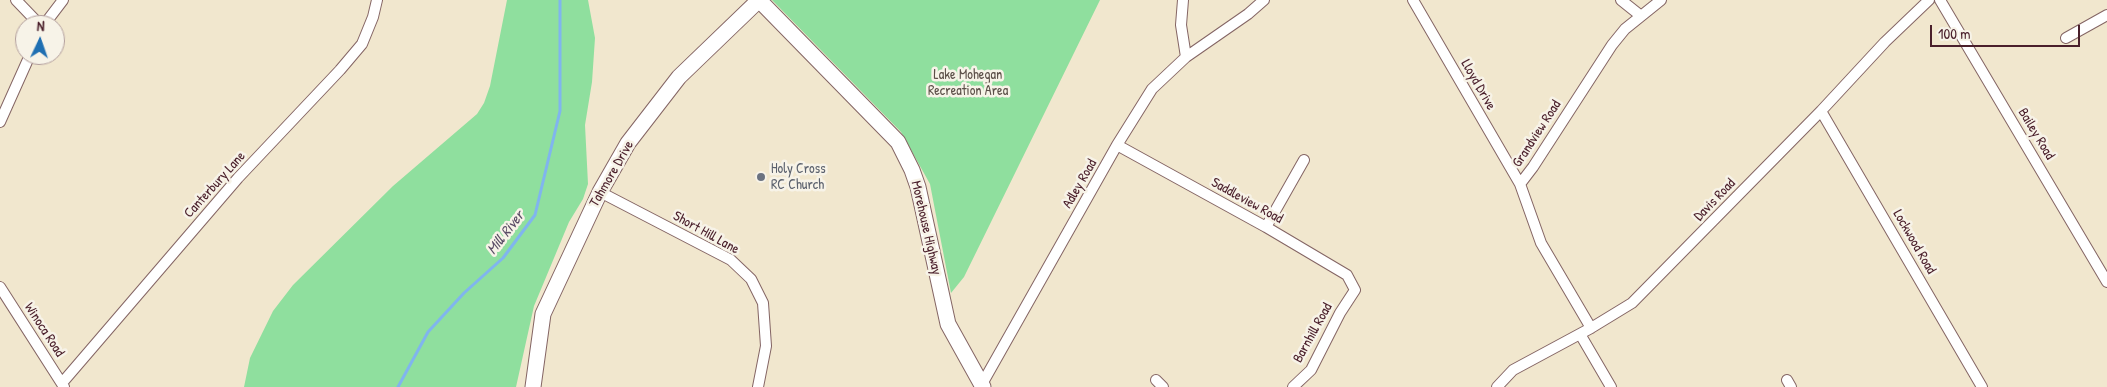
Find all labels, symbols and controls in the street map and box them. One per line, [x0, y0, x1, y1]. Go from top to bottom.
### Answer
north arrow [15, 15, 65, 65]
scale bar [1932, 15, 2082, 47]
text: N [37, 16, 45, 35]
text: 100 m [1938, 23, 1971, 44]
street label: Lloyd Drive [1457, 57, 1499, 113]
park label: Lake Mohegan Recreation Area [928, 67, 1008, 100]
street label: Grandview Road [1509, 97, 1565, 171]
street label: Bailey Road [2014, 105, 2058, 163]
street label: Tahmore Drive [586, 138, 638, 210]
street label: Canterbury Lane [181, 148, 249, 222]
street label: Adley Road [1059, 157, 1101, 211]
place label: Holy Cross RC Church [771, 161, 826, 193]
marker: Holy Cross RC Church [755, 171, 767, 183]
street label: Saddleview Road [1208, 174, 1286, 228]
street label: Davis Road [1691, 175, 1739, 225]
street label: Morehouse Highway [907, 179, 945, 277]
street label: Lockwood Road [1889, 207, 1939, 277]
water label: Mill River [483, 208, 529, 258]
street label: Short Hill Lane [670, 208, 742, 258]
street label: Winoca Road [20, 300, 68, 360]
street label: Barnhill Road [1290, 300, 1336, 366]

